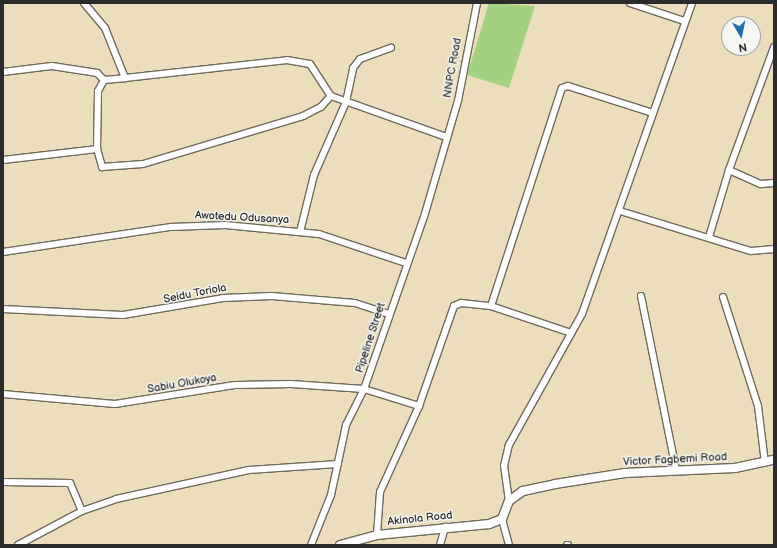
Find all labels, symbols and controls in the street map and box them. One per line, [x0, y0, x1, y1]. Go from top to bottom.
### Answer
north arrow [721, 16, 761, 56]
street label: NNPC Road [441, 37, 465, 99]
text: N [738, 40, 748, 54]
street label: Awotedu Odusanya [195, 209, 289, 227]
street label: Seidu Toriola [162, 281, 228, 307]
street label: Pipeline Street [353, 301, 389, 375]
street label: Sabiu Olukoya [146, 371, 218, 397]
street label: Victor Fagbemi Road [623, 451, 727, 469]
street label: Akinola Road [387, 509, 453, 529]

